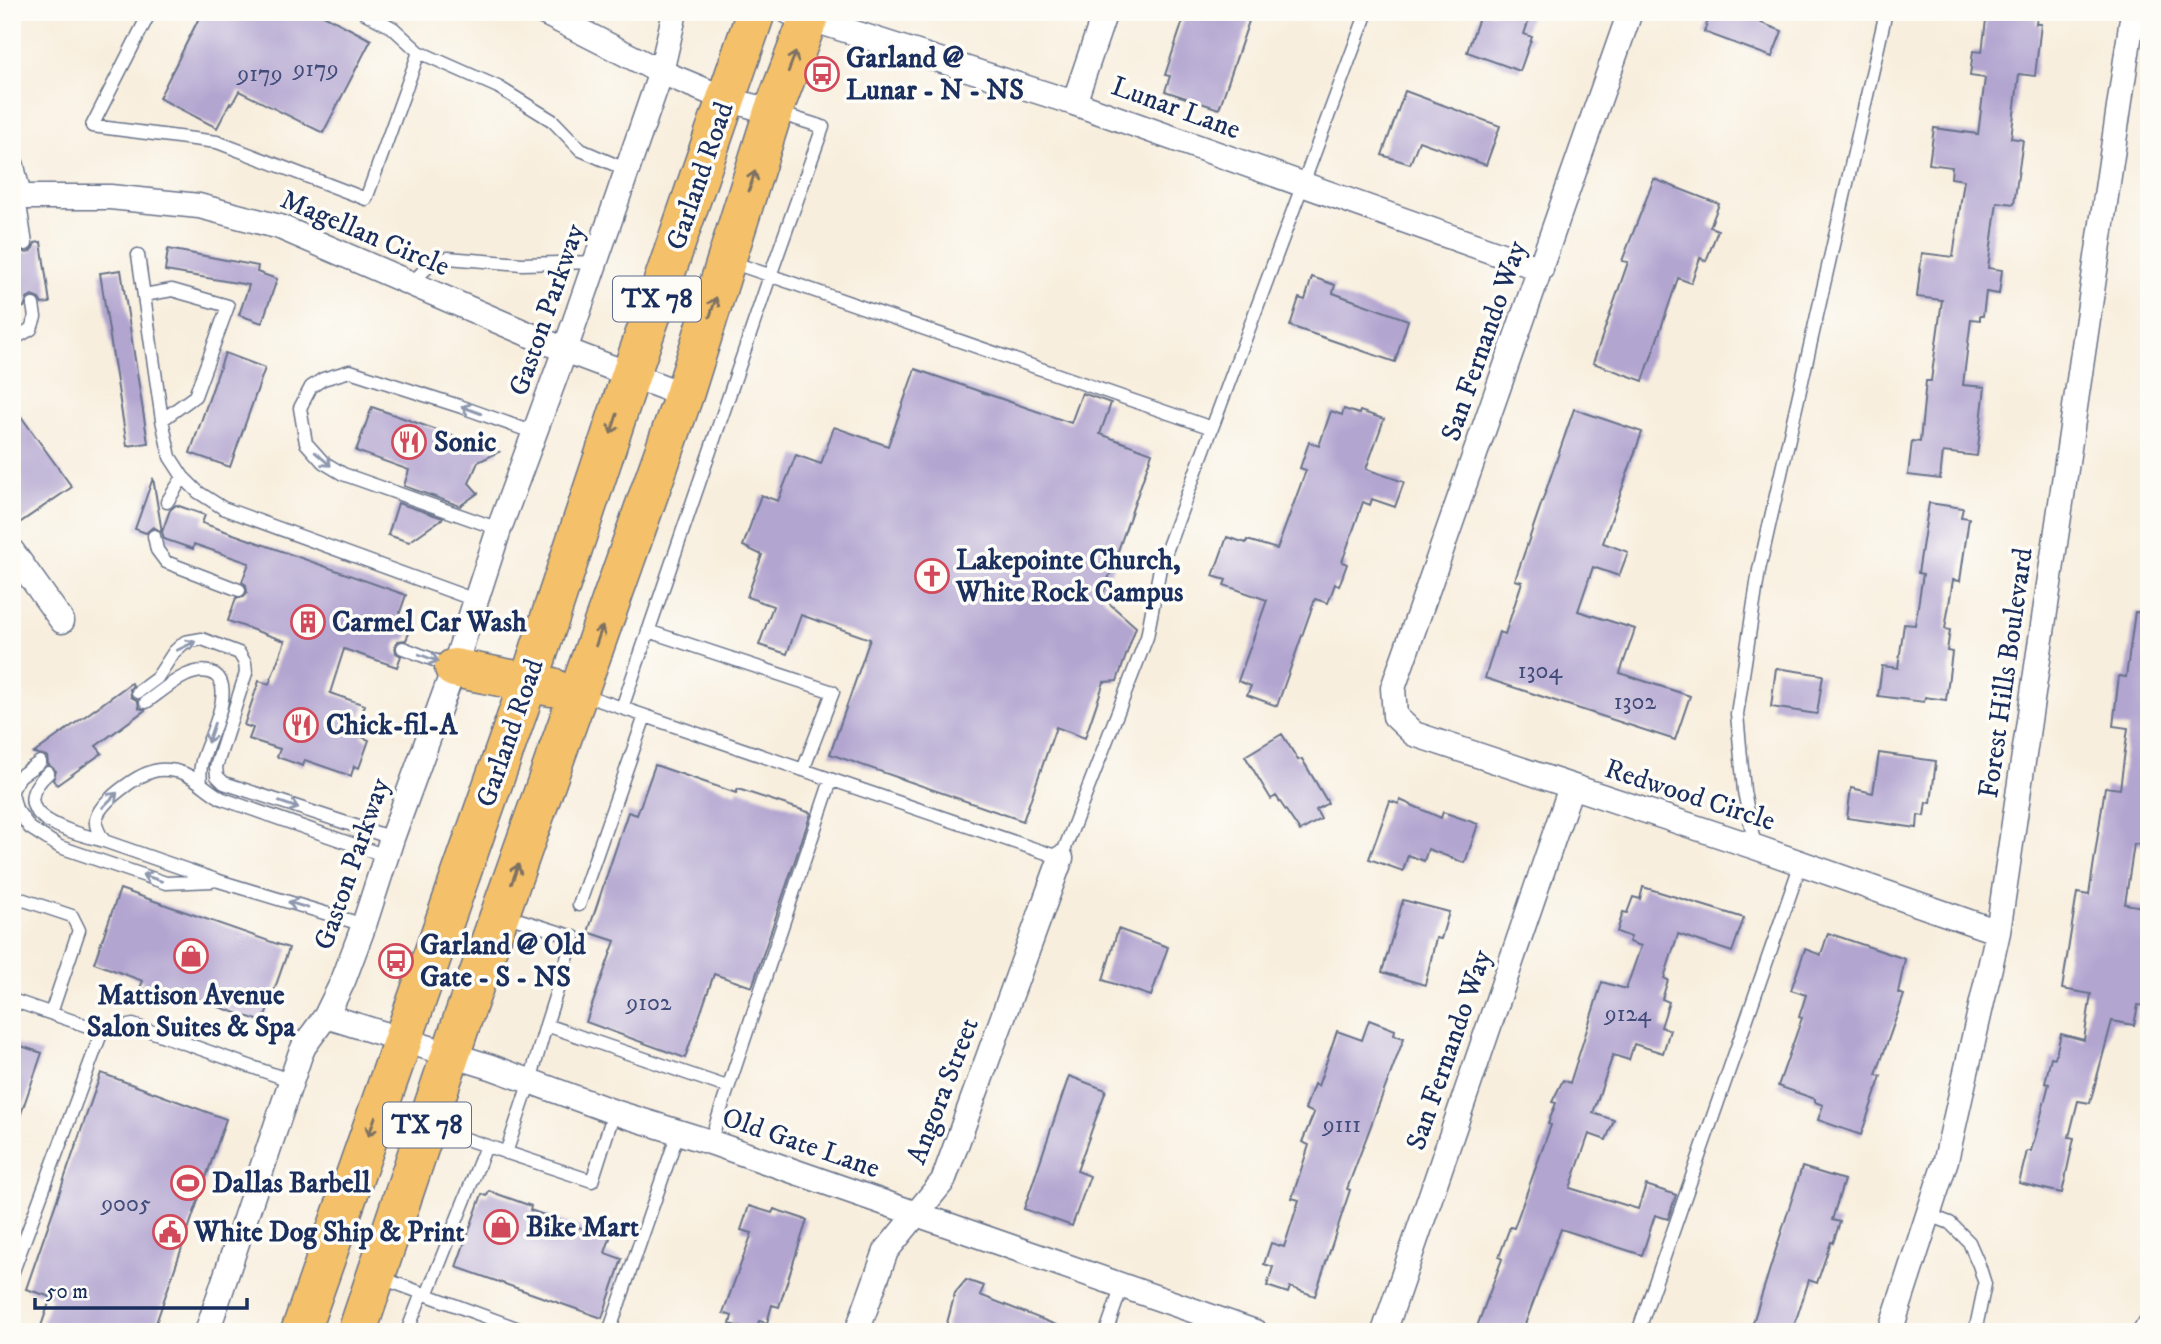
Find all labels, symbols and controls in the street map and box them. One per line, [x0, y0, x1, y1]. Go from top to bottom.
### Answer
place label: Garland @ Lunar - N - NS [846, 41, 1024, 108]
one-way arrow [787, 52, 800, 73]
house number: 9179 [292, 54, 339, 84]
bus stop icon: Garland @ Lunar - N - NS [803, 55, 841, 93]
house number: 9179 [236, 59, 283, 89]
street label: Lunar Lane [1107, 68, 1245, 148]
street label: Garland Road [658, 97, 742, 255]
one-way arrow [746, 170, 759, 192]
street label: Magellan Circle [275, 182, 455, 284]
street label: Gaston Parkway [501, 219, 593, 400]
street label: San Fernando Way [1433, 236, 1535, 446]
road number: TX 78 [613, 276, 701, 322]
one-way arrow [707, 296, 720, 318]
one-way arrow [460, 403, 482, 415]
one-way arrow [607, 413, 619, 435]
restaurant icon: Sonic [390, 423, 428, 461]
place label: Sonic [434, 425, 496, 460]
one-way arrow [313, 451, 331, 467]
place label: Lakepointe Church, White Rock Campus [955, 543, 1184, 610]
street label: Forest Hills Boulevard [1971, 546, 2041, 800]
church icon: Lakepointe Church, White Rock Campus [913, 557, 951, 595]
building icon: Carmel Car Wash [289, 603, 327, 641]
place label: Carmel Car Wash [332, 605, 527, 640]
one-way arrow [594, 626, 606, 648]
one-way arrow [175, 638, 195, 652]
one-way arrow [417, 652, 439, 665]
street label: Garland Road [468, 654, 552, 812]
house number: 1304 [1518, 656, 1563, 686]
house number: 1302 [1614, 687, 1656, 717]
restaurant icon: Chick-fil-A [282, 706, 320, 744]
place label: Chick-fil-A [326, 708, 458, 743]
one-way arrow [204, 722, 217, 744]
street label: Redwood Circle [1600, 751, 1780, 839]
street label: Gaston Parkway [306, 773, 398, 954]
one-way arrow [101, 792, 118, 809]
one-way arrow [278, 799, 300, 812]
one-way arrow [510, 863, 522, 885]
one-way arrow [141, 871, 163, 884]
one-way arrow [287, 897, 309, 910]
place label: Garland @ Old Gate - S - NS [420, 928, 587, 995]
shop icon: Mattison Avenue Salon Suites & Spa [172, 937, 210, 975]
bus stop icon: Garland @ Old Gate - S - NS [377, 942, 415, 980]
street label: San Fernando Way [1398, 945, 1500, 1155]
place label: Mattison Avenue Salon Suites & Spa [87, 978, 296, 1045]
house number: 9102 [625, 988, 672, 1018]
house number: 9124 [1604, 999, 1652, 1029]
street label: Angora Street [899, 1013, 987, 1169]
street label: Old Gate Lane [718, 1100, 884, 1186]
road number: TX 78 [383, 1102, 471, 1148]
house number: 9111 [1322, 1110, 1361, 1140]
one-way arrow [365, 1114, 378, 1136]
sports icon: Dallas Barbell [169, 1164, 207, 1202]
place label: Dallas Barbell [212, 1166, 371, 1201]
house number: 9005 [100, 1189, 151, 1219]
shop icon: Bike Mart [482, 1208, 520, 1246]
place label: Bike Mart [526, 1210, 639, 1245]
public building icon: White Dog Ship & Print [151, 1213, 189, 1251]
place label: White Dog Ship & Print [193, 1215, 464, 1250]
scale bar [35, 1267, 247, 1311]
text: 50 m [46, 1279, 88, 1305]

